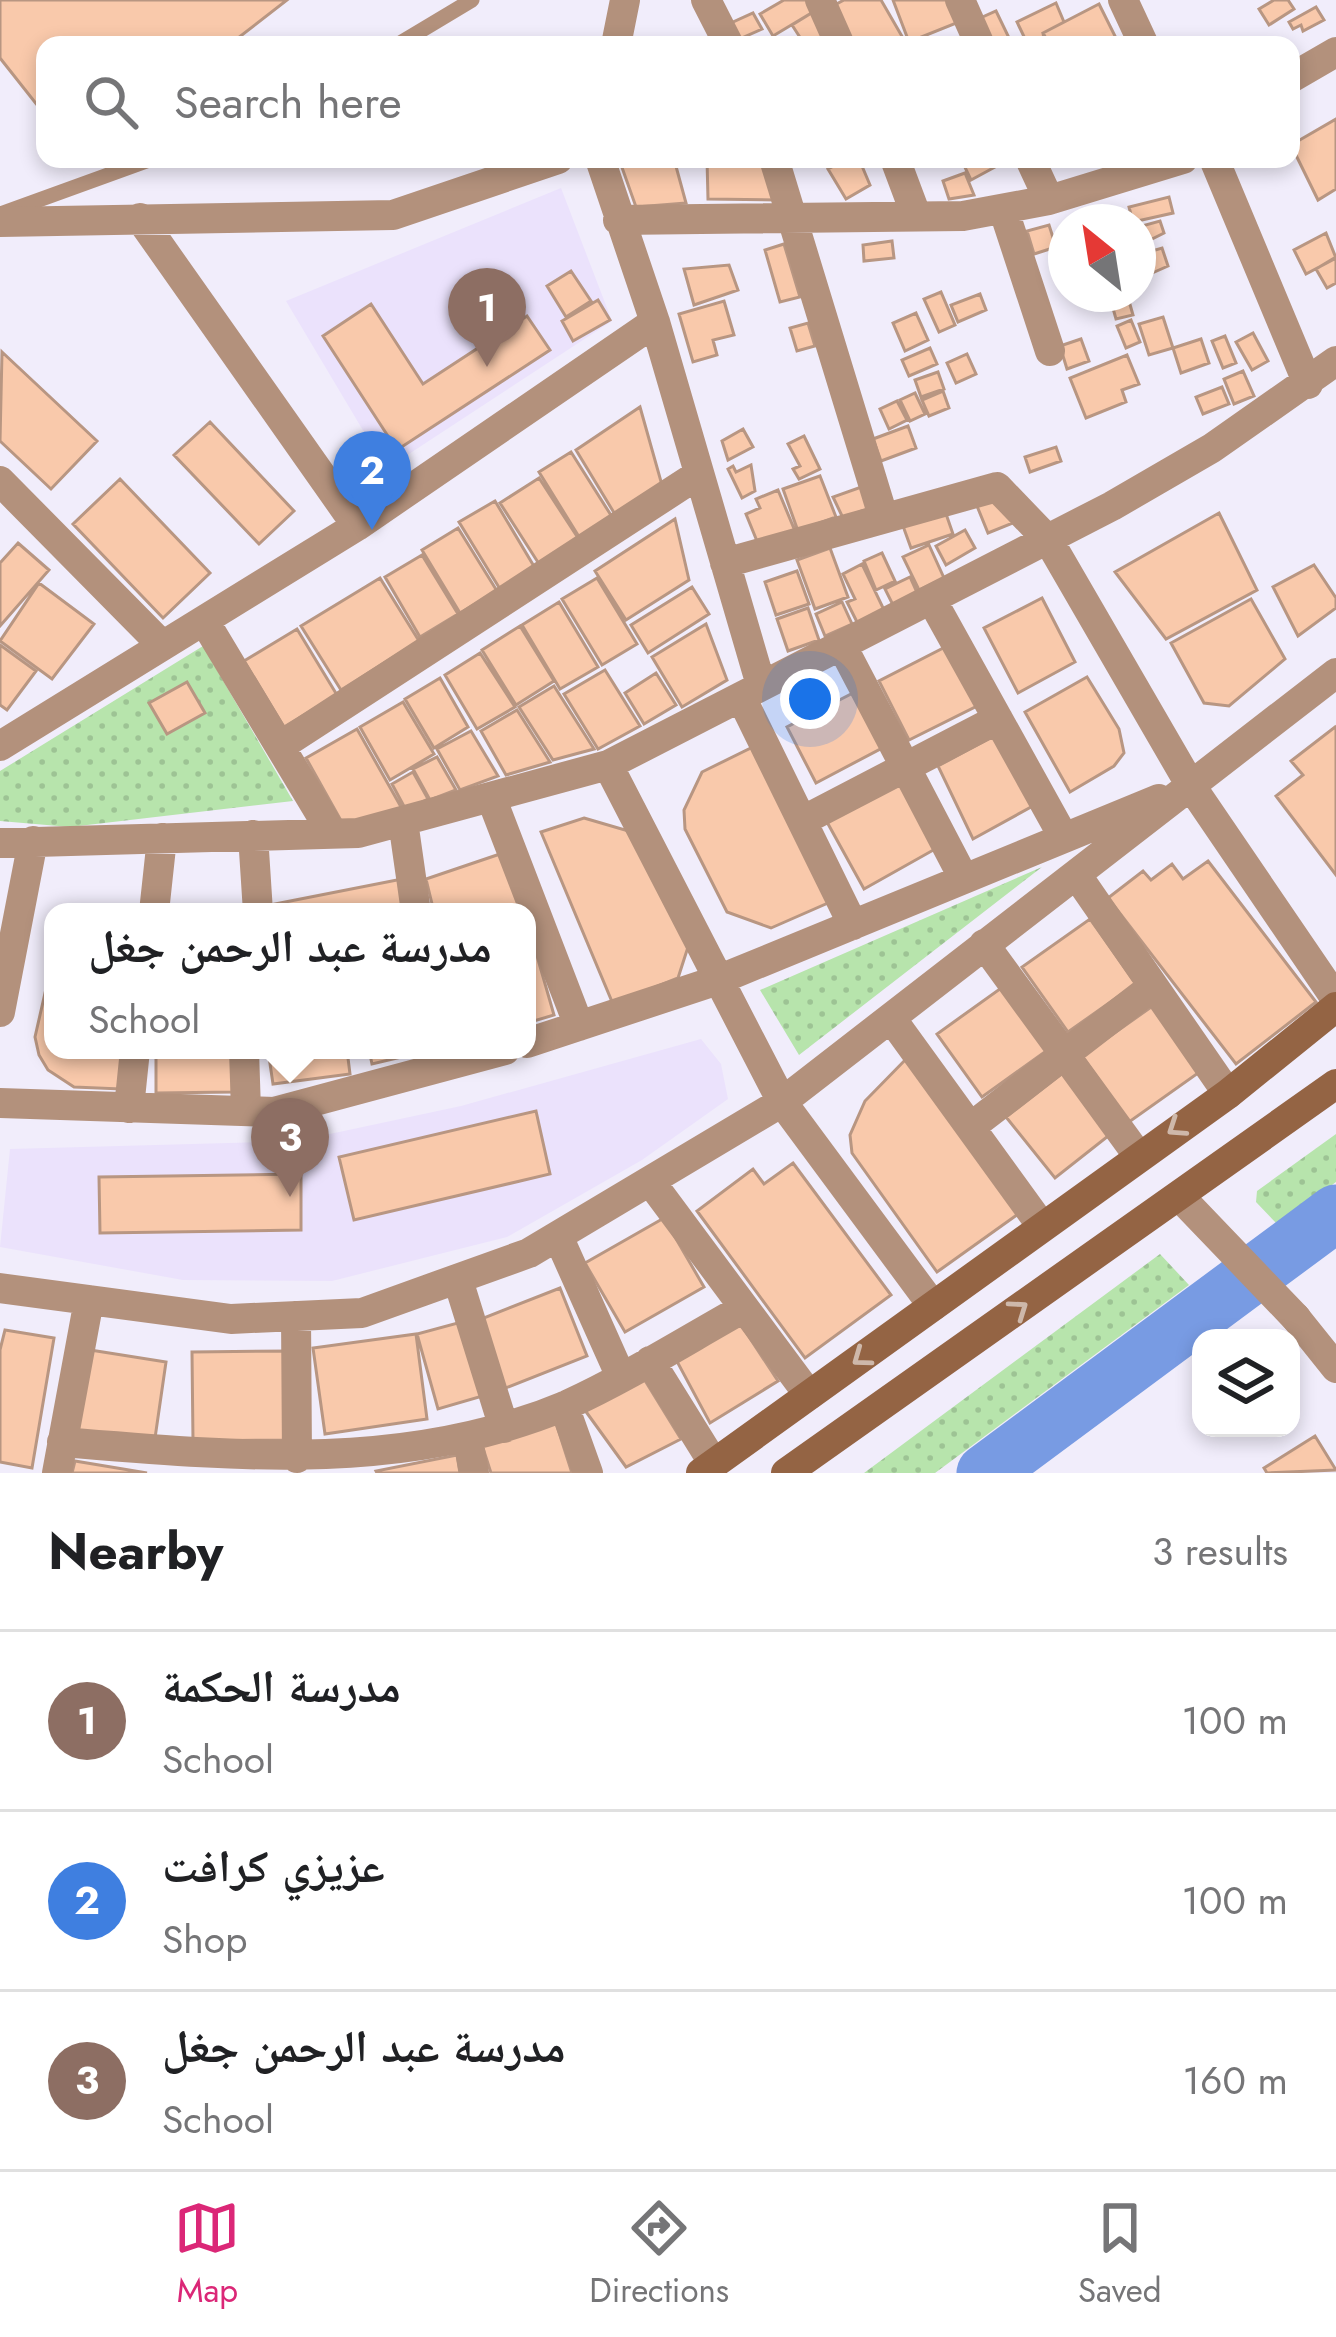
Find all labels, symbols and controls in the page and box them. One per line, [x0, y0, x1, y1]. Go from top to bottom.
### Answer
search box [36, 36, 1300, 168]
icon: search [78, 69, 144, 135]
text: Search here [174, 70, 402, 135]
north arrow [1048, 204, 1156, 312]
pin: 1 [448, 268, 526, 367]
pin: 2 [333, 431, 411, 530]
your location [780, 669, 840, 729]
popup [44, 903, 536, 1059]
text: مدرسة عبد الرحمن جغل [88, 914, 492, 979]
text: School [88, 991, 200, 1048]
pin: 3 [251, 1098, 329, 1197]
one-way arrow [1168, 1114, 1190, 1136]
one-way arrow [1006, 1301, 1028, 1323]
map controls [1192, 1329, 1300, 1437]
button: layers [1192, 1329, 1300, 1437]
one-way arrow [853, 1343, 874, 1365]
text: Nearby [48, 1514, 223, 1588]
text: 3 results [1152, 1523, 1288, 1580]
text: مدرسة الحكمة [162, 1654, 401, 1719]
text: 1 [77, 1692, 97, 1749]
text: 100 m [1182, 1692, 1288, 1749]
text: School [162, 1731, 274, 1788]
text: عزيزي كرافت [162, 1834, 385, 1899]
text: 2 [74, 1872, 100, 1929]
text: 100 m [1182, 1872, 1288, 1929]
text: Shop [162, 1911, 247, 1968]
text: مدرسة عبد الرحمن جغل [162, 2014, 565, 2079]
text: 3 [75, 2052, 99, 2109]
text: 160 m [1182, 2052, 1288, 2109]
text: School [162, 2091, 274, 2148]
tab: Map [174, 2195, 240, 2314]
tab: Directions [589, 2195, 729, 2314]
tab: Saved [1078, 2195, 1162, 2314]

